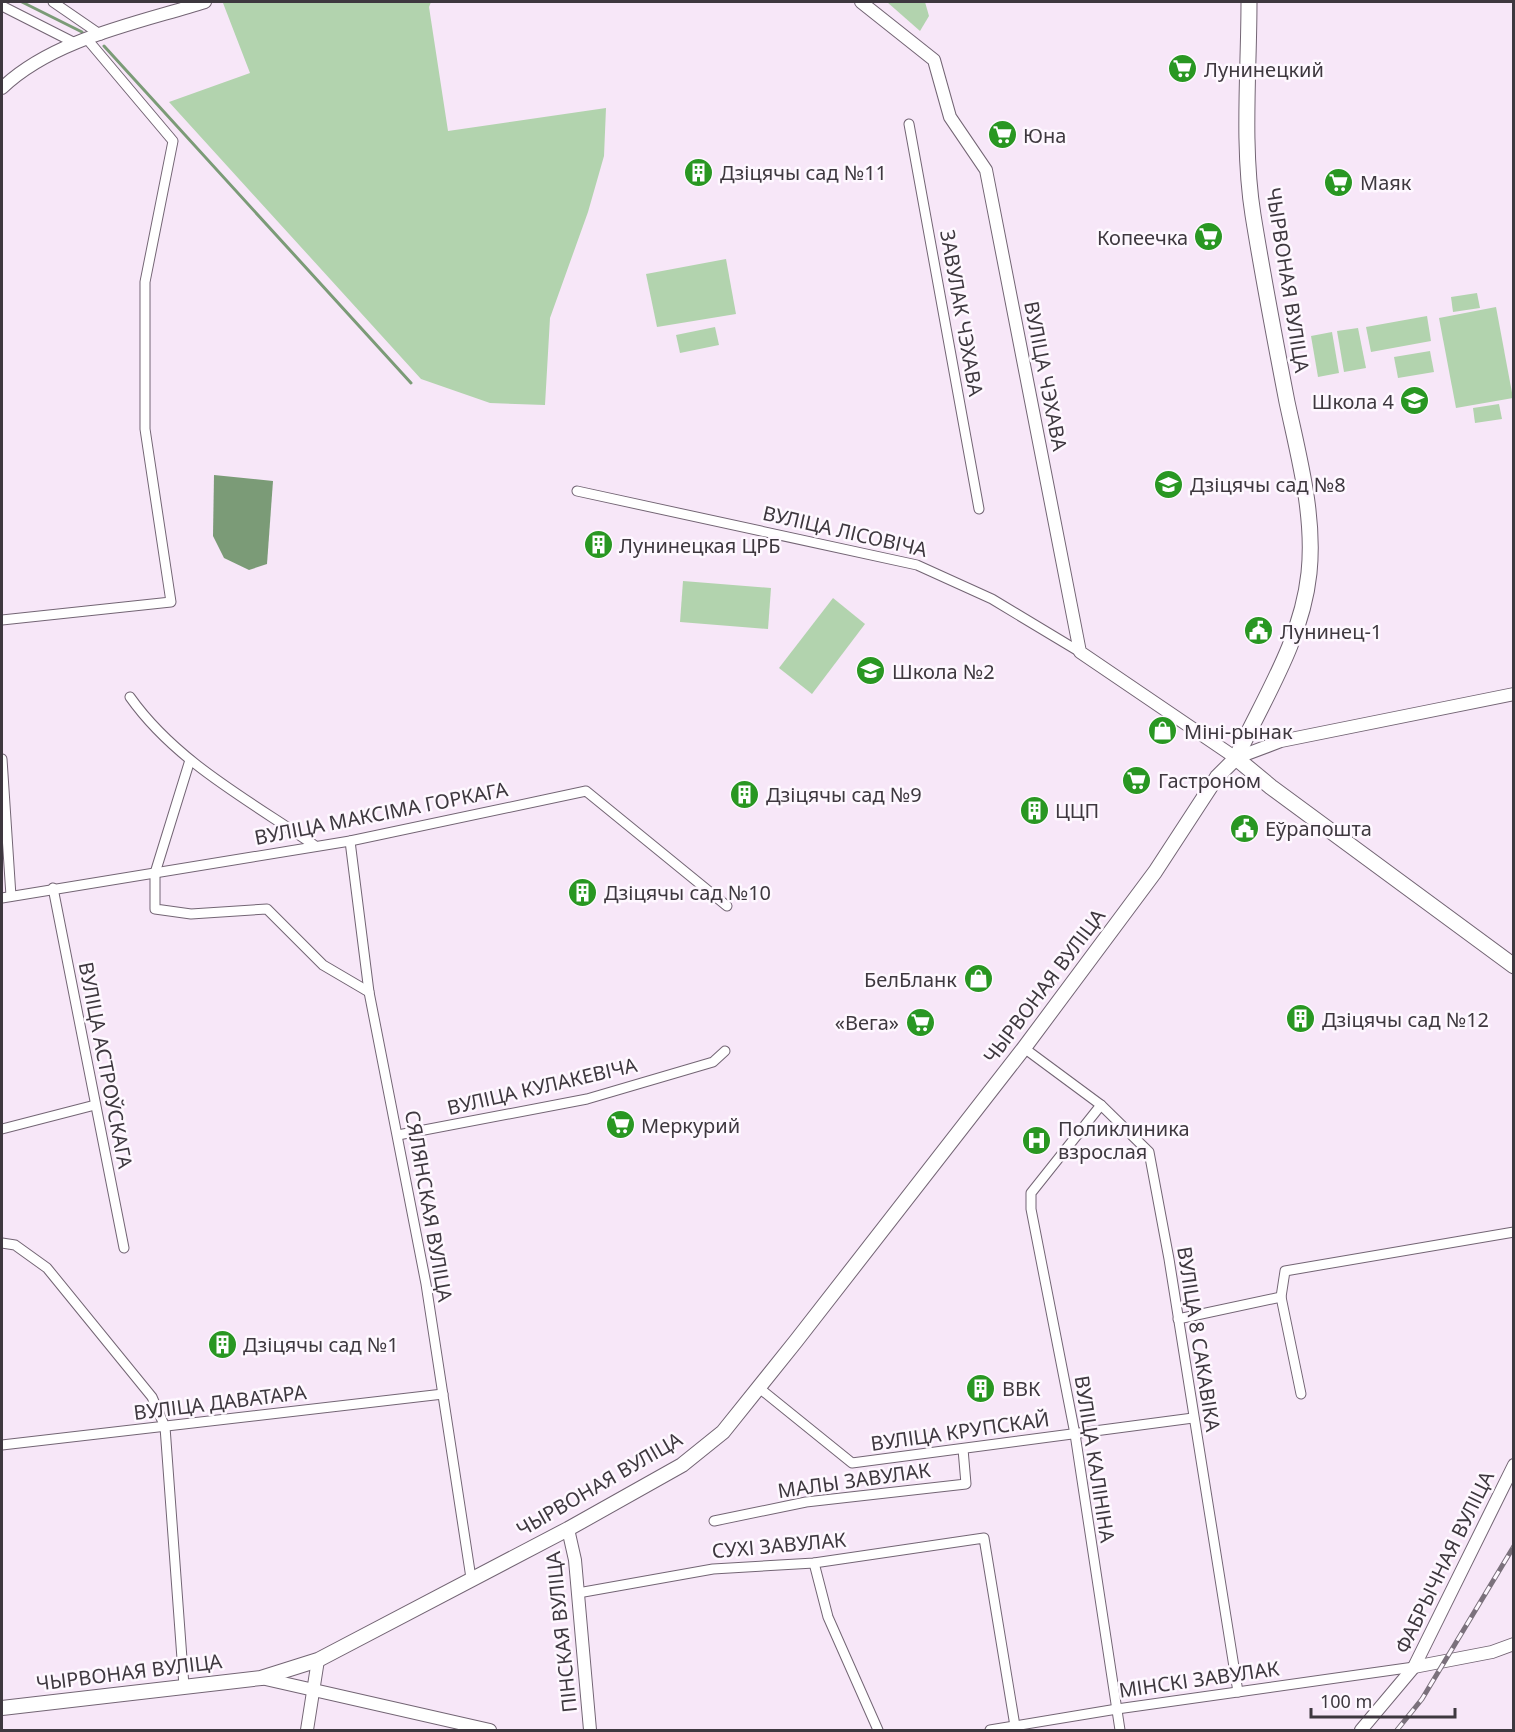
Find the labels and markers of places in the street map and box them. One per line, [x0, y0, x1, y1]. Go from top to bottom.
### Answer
supermarket icon: Лунинецкий [1167, 53, 1199, 85]
place label: Лунинецкий [1204, 56, 1324, 83]
supermarket icon: Юна [986, 119, 1018, 151]
place label: Юна [1023, 122, 1066, 149]
building icon: Дзіцячы сад №11 [683, 156, 715, 188]
place label: Дзіцячы сад №11 [720, 159, 887, 186]
supermarket icon: Маяк [1323, 166, 1355, 198]
place label: Маяк [1360, 169, 1412, 196]
supermarket icon: Копеечка [1193, 221, 1225, 253]
place label: Копеечка [1097, 224, 1188, 251]
school or university icon: Школа 4 [1399, 385, 1431, 417]
place label: Школа 4 [1312, 388, 1395, 415]
school or university icon: Дзіцячы сад №8 [1153, 468, 1185, 500]
place label: Дзіцячы сад №8 [1190, 471, 1346, 498]
building icon: Лунинецкая ЦРБ [582, 529, 614, 561]
place label: Лунинецкая ЦРБ [619, 532, 781, 559]
public building icon: Лунинец-1 [1243, 615, 1275, 647]
place label: Лунинец-1 [1280, 618, 1382, 645]
school or university icon: Школа №2 [855, 655, 887, 687]
place label: Школа №2 [892, 658, 995, 685]
shop icon: Міні-рынак [1147, 715, 1179, 747]
place label: Міні-рынак [1184, 718, 1293, 745]
supermarket icon: Гастроном [1121, 764, 1153, 796]
place label: Гастроном [1158, 767, 1261, 794]
building icon: Дзіцячы сад №9 [729, 778, 761, 810]
place label: Дзіцячы сад №9 [766, 781, 922, 808]
building icon: ЦЦП [1018, 794, 1050, 826]
place label: ЦЦП [1055, 797, 1099, 824]
public building icon: Еўрапошта [1228, 812, 1260, 844]
place label: Еўрапошта [1265, 815, 1372, 842]
building icon: Дзіцячы сад №10 [567, 876, 599, 908]
place label: Дзіцячы сад №10 [604, 879, 771, 906]
shop icon: БелБланк [962, 963, 994, 995]
place label: БелБланк [864, 966, 957, 993]
building icon: Дзіцячы сад №12 [1285, 1003, 1317, 1035]
supermarket icon: «Вега» [904, 1006, 936, 1038]
place label: Дзіцячы сад №12 [1322, 1006, 1489, 1033]
place label: «Вега» [835, 1009, 899, 1036]
supermarket icon: Меркурий [604, 1109, 636, 1141]
place label: Меркурий [641, 1112, 740, 1139]
place label: Поликлиника взрослая [1058, 1115, 1190, 1165]
hospital icon: Поликлиника взрослая [1021, 1124, 1053, 1156]
building icon: Дзіцячы сад №1 [206, 1328, 238, 1360]
place label: Дзіцячы сад №1 [243, 1331, 399, 1358]
building icon: ВВК [965, 1372, 997, 1404]
place label: ВВК [1002, 1375, 1041, 1402]

